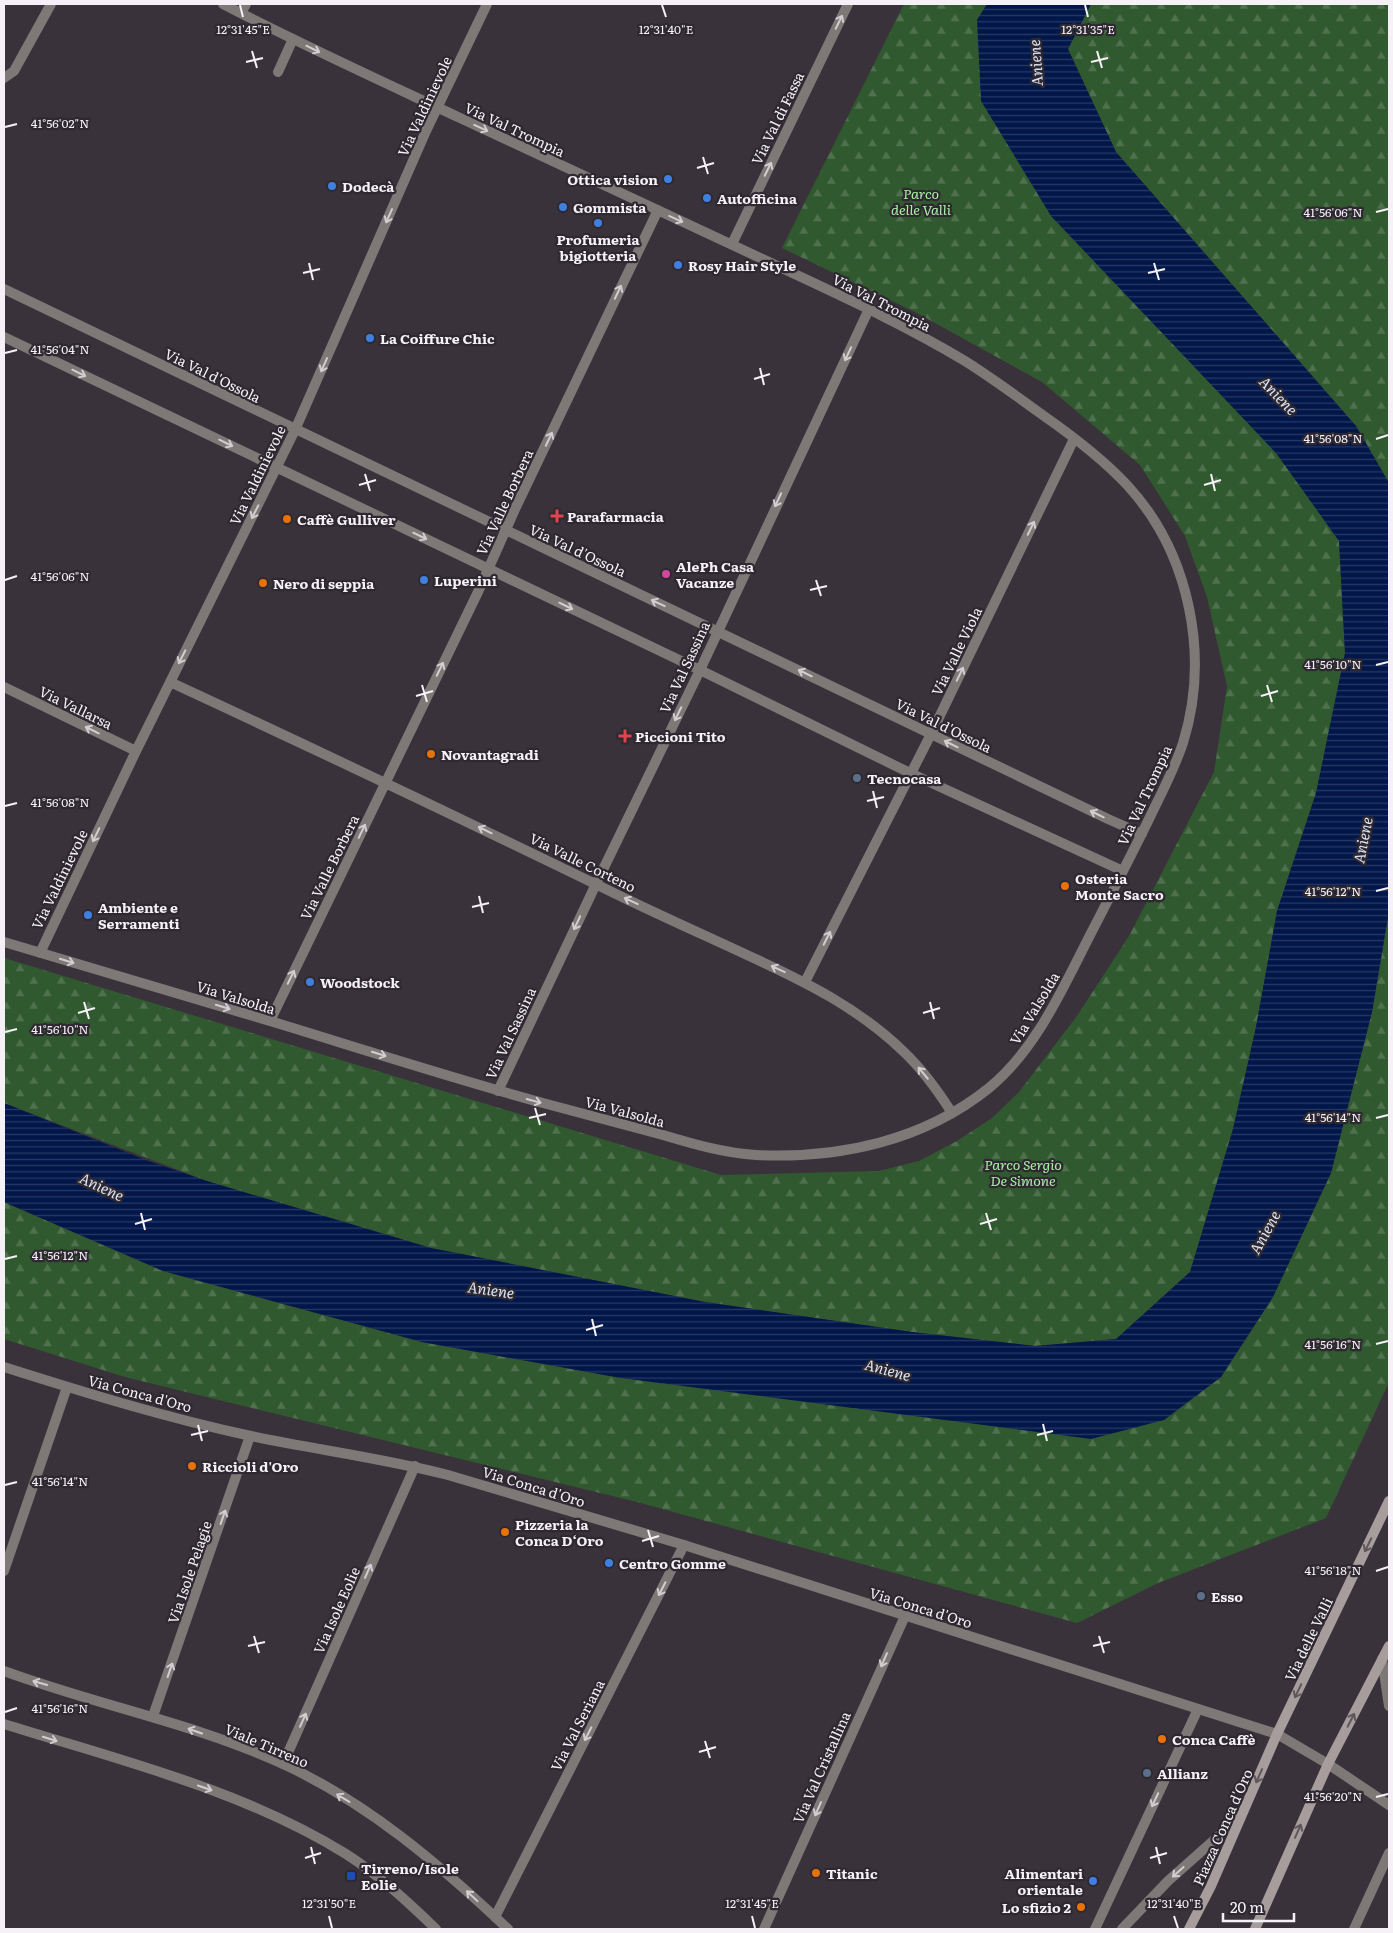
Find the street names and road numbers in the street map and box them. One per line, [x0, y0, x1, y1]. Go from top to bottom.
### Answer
street label: Via Valdinievole [392, 53, 456, 159]
street label: Via Val di Fassa [746, 68, 808, 168]
street label: Via Val Trompia [462, 97, 569, 161]
street label: Via Val Trompia [829, 268, 935, 336]
street label: Via Val d'Ossola [162, 343, 265, 407]
street label: Via Valdinievole [224, 422, 290, 528]
street label: Via Valle Borbera [471, 445, 538, 558]
street label: Via Val d'Ossola [526, 519, 630, 581]
street label: Via Valle Viola [926, 603, 986, 699]
street label: Via Val Sassina [654, 617, 714, 716]
street label: Via Vallarsa [36, 681, 116, 734]
street label: Via Val d'Ossola [893, 693, 996, 757]
street label: Via Val Trompia [1112, 741, 1176, 848]
street label: Via Valle Borbera [295, 811, 363, 923]
street label: Via Valdinievole [26, 826, 92, 932]
street label: Via Valle Corteno [527, 828, 639, 896]
street label: Via Valsolda [1004, 967, 1064, 1048]
street label: Via Valsolda [194, 975, 278, 1019]
street label: Via Val Sassina [480, 983, 540, 1082]
street label: Via Valsolda [583, 1091, 667, 1131]
street label: Via Conca d'Oro [86, 1370, 194, 1416]
street label: Via Conca d'Oro [480, 1461, 588, 1511]
street label: Via Isole Pelagie [162, 1518, 216, 1626]
street label: Via Isole Eolie [308, 1563, 364, 1657]
street label: Via Conca d'Oro [867, 1582, 975, 1632]
street label: Via delle Valli [1279, 1593, 1337, 1684]
street label: Via Val Seriana [545, 1675, 609, 1774]
street label: Via Val Cristallina [787, 1707, 855, 1826]
street label: Viale Tirreno [222, 1718, 312, 1772]
street label: Piazza Conca d'Oro [1187, 1765, 1257, 1889]

